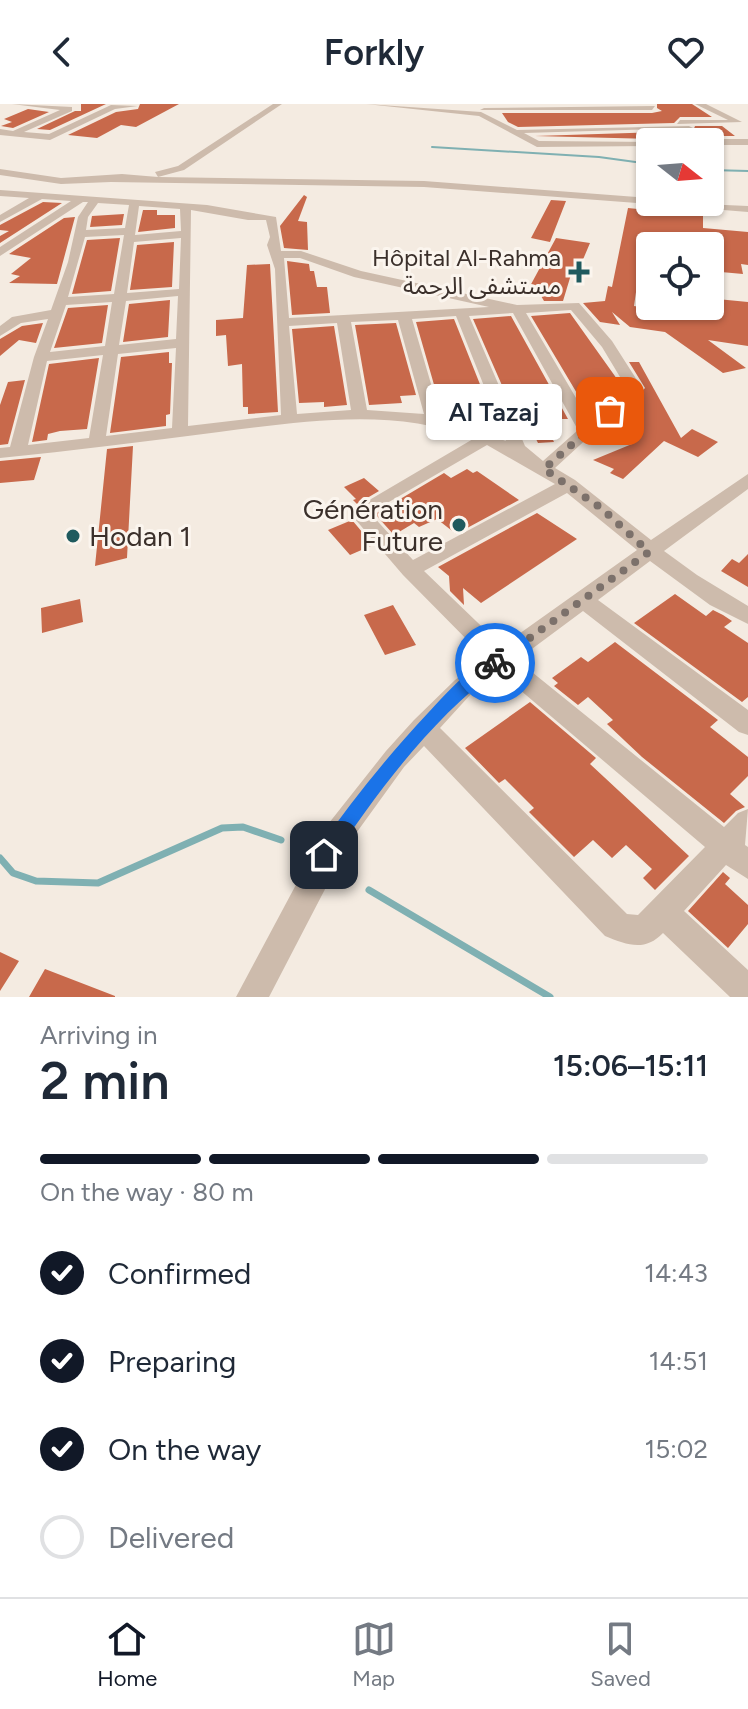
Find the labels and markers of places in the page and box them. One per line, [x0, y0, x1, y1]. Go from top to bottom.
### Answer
place label: Hôpital Al-Rahma مستشفى الرحمة [372, 243, 561, 300]
marker: Hôpital Al-Rahma مستشفى الرحمة [568, 261, 590, 283]
pin [576, 377, 644, 445]
callout: Al Tazaj [426, 383, 562, 439]
place label: Génération Future [303, 492, 443, 558]
marker: Génération Future [450, 516, 468, 534]
place label: Hodan 1 [89, 519, 191, 553]
marker: Hodan 1 [64, 527, 82, 545]
pin [290, 821, 358, 889]

